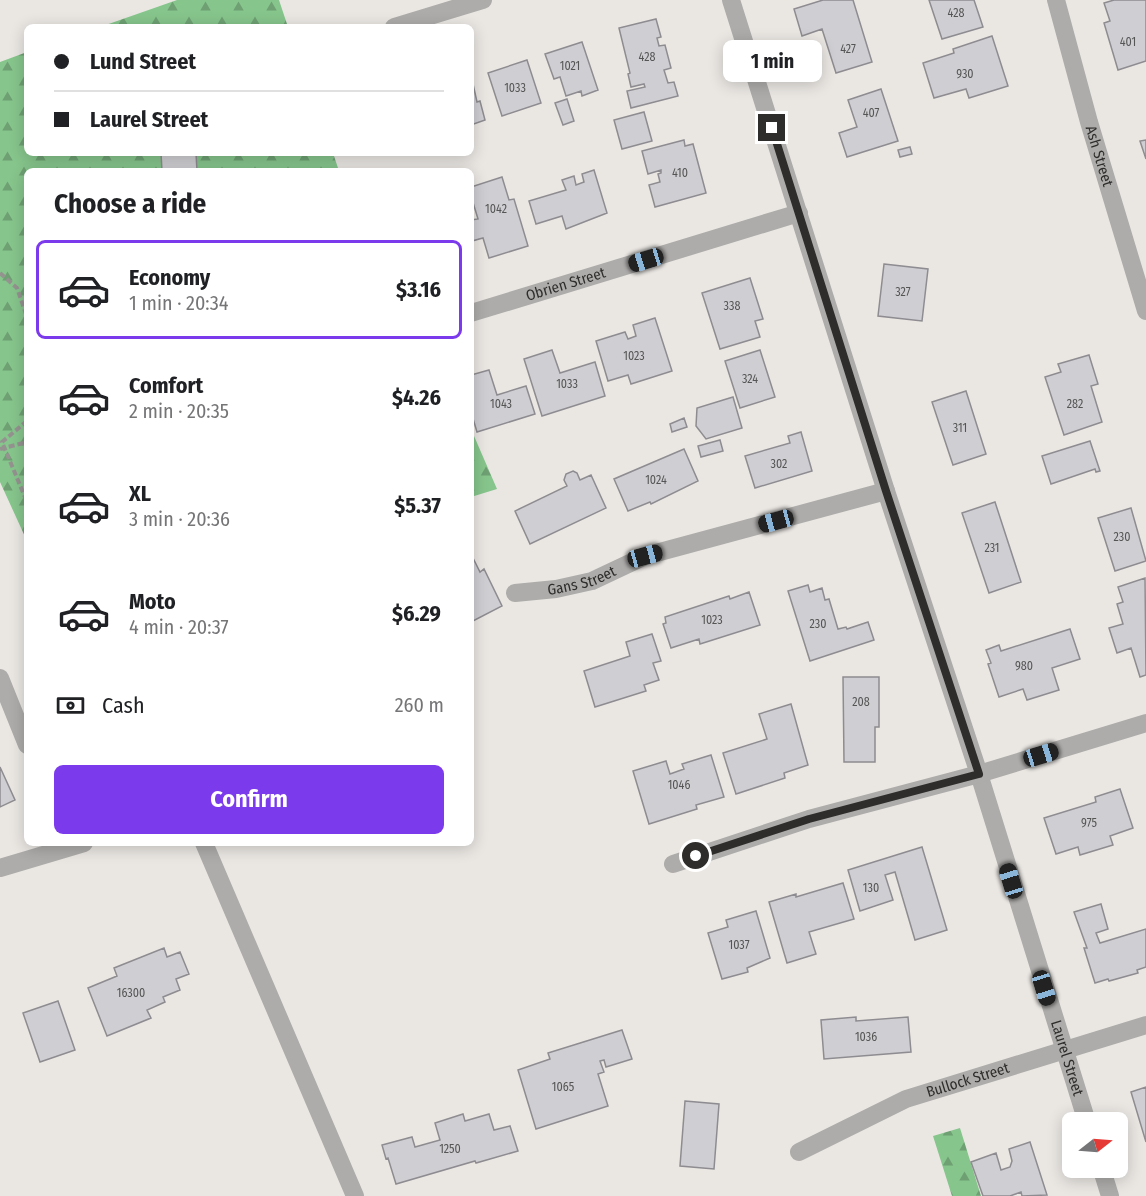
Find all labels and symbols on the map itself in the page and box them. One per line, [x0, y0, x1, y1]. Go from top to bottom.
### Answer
house number: 428 [948, 6, 964, 20]
house number: 401 [1120, 35, 1136, 49]
callout: 1 min [722, 41, 822, 83]
house number: 427 [840, 42, 856, 56]
house number: 428 [639, 50, 655, 64]
house number: 1021 [560, 59, 580, 73]
house number: 930 [956, 67, 974, 81]
house number: 1033 [504, 81, 526, 95]
house number: 407 [863, 106, 879, 120]
route end [758, 114, 785, 141]
street label: Ash Street [1082, 123, 1117, 189]
house number: 410 [672, 166, 688, 180]
house number: 1042 [485, 202, 507, 216]
car [626, 246, 666, 274]
street label: Obrien Street [524, 264, 608, 305]
house number: 327 [895, 285, 911, 299]
house number: 338 [724, 299, 740, 313]
house number: 1023 [623, 349, 645, 363]
house number: 324 [742, 372, 758, 386]
house number: 1033 [556, 377, 578, 391]
house number: 1043 [490, 397, 512, 411]
house number: 282 [1067, 397, 1083, 411]
house number: 311 [953, 421, 967, 435]
house number: 302 [771, 457, 787, 471]
house number: 1024 [645, 473, 667, 487]
car [756, 508, 796, 534]
house number: 230 [1114, 530, 1130, 544]
house number: 231 [984, 541, 1000, 555]
car [625, 543, 665, 569]
street label: Gans Street [547, 562, 619, 599]
house number: 1023 [701, 613, 723, 627]
house number: 230 [810, 617, 826, 631]
house number: 980 [1015, 659, 1033, 673]
house number: 208 [852, 695, 870, 709]
car [1021, 741, 1061, 769]
house number: 1046 [668, 778, 690, 792]
house number: 975 [1081, 816, 1097, 830]
route start [682, 842, 709, 869]
car [997, 861, 1025, 901]
house number: 130 [863, 881, 879, 895]
house number: 1037 [728, 938, 750, 952]
car [1030, 968, 1058, 1008]
house number: 16300 [117, 986, 145, 1000]
street label: Laurel Street [1047, 1018, 1087, 1098]
house number: 1036 [855, 1030, 877, 1044]
street label: Bullock Street [924, 1059, 1011, 1101]
house number: 1065 [552, 1080, 575, 1094]
north arrow [1062, 1112, 1128, 1178]
house number: 1250 [439, 1142, 461, 1156]

